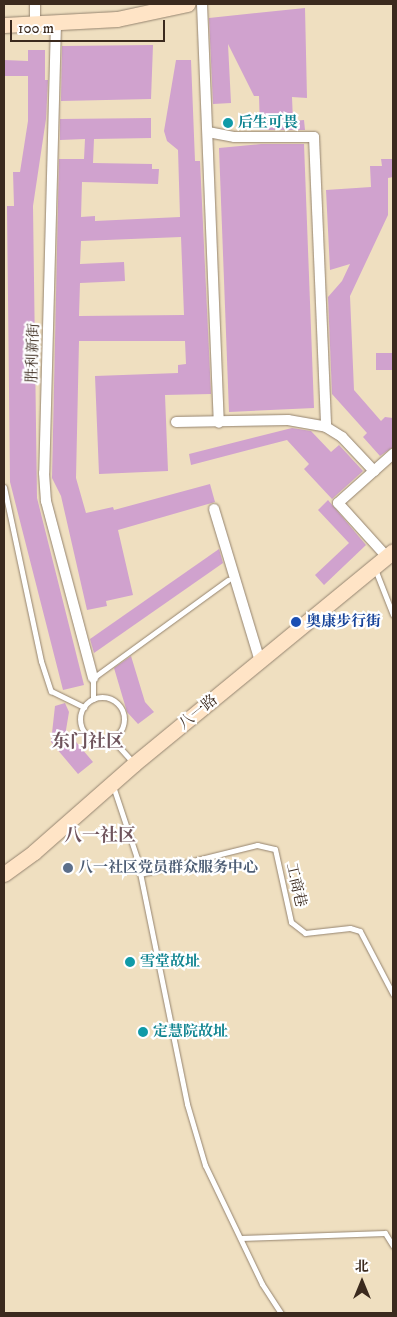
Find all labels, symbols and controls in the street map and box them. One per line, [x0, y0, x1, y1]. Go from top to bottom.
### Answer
scale bar [12, 10, 168, 42]
text: 100 m [18, 19, 54, 38]
place label: 后生可畏 [238, 114, 298, 132]
marker: 后生可畏 [222, 117, 234, 129]
street label: 胜利新街 [23, 323, 43, 383]
place label: 奥康步行街 [306, 613, 381, 631]
marker: 奥康步行街 [290, 616, 302, 628]
street label: 八一路 [175, 691, 221, 733]
district label: 东门社区 [52, 731, 124, 753]
district label: 八一社区 [64, 825, 136, 847]
place label: 八一社区党员群众服务中心 [78, 859, 258, 877]
street label: 工商巷 [282, 861, 310, 909]
marker: 八一社区党员群众服务中心 [62, 862, 74, 874]
place label: 雪堂故址 [140, 953, 200, 971]
marker: 雪堂故址 [124, 956, 136, 968]
place label: 定慧院故址 [153, 1023, 228, 1041]
marker: 定慧院故址 [137, 1026, 149, 1038]
north arrow [337, 1257, 387, 1307]
text: 北 [355, 1258, 369, 1276]

